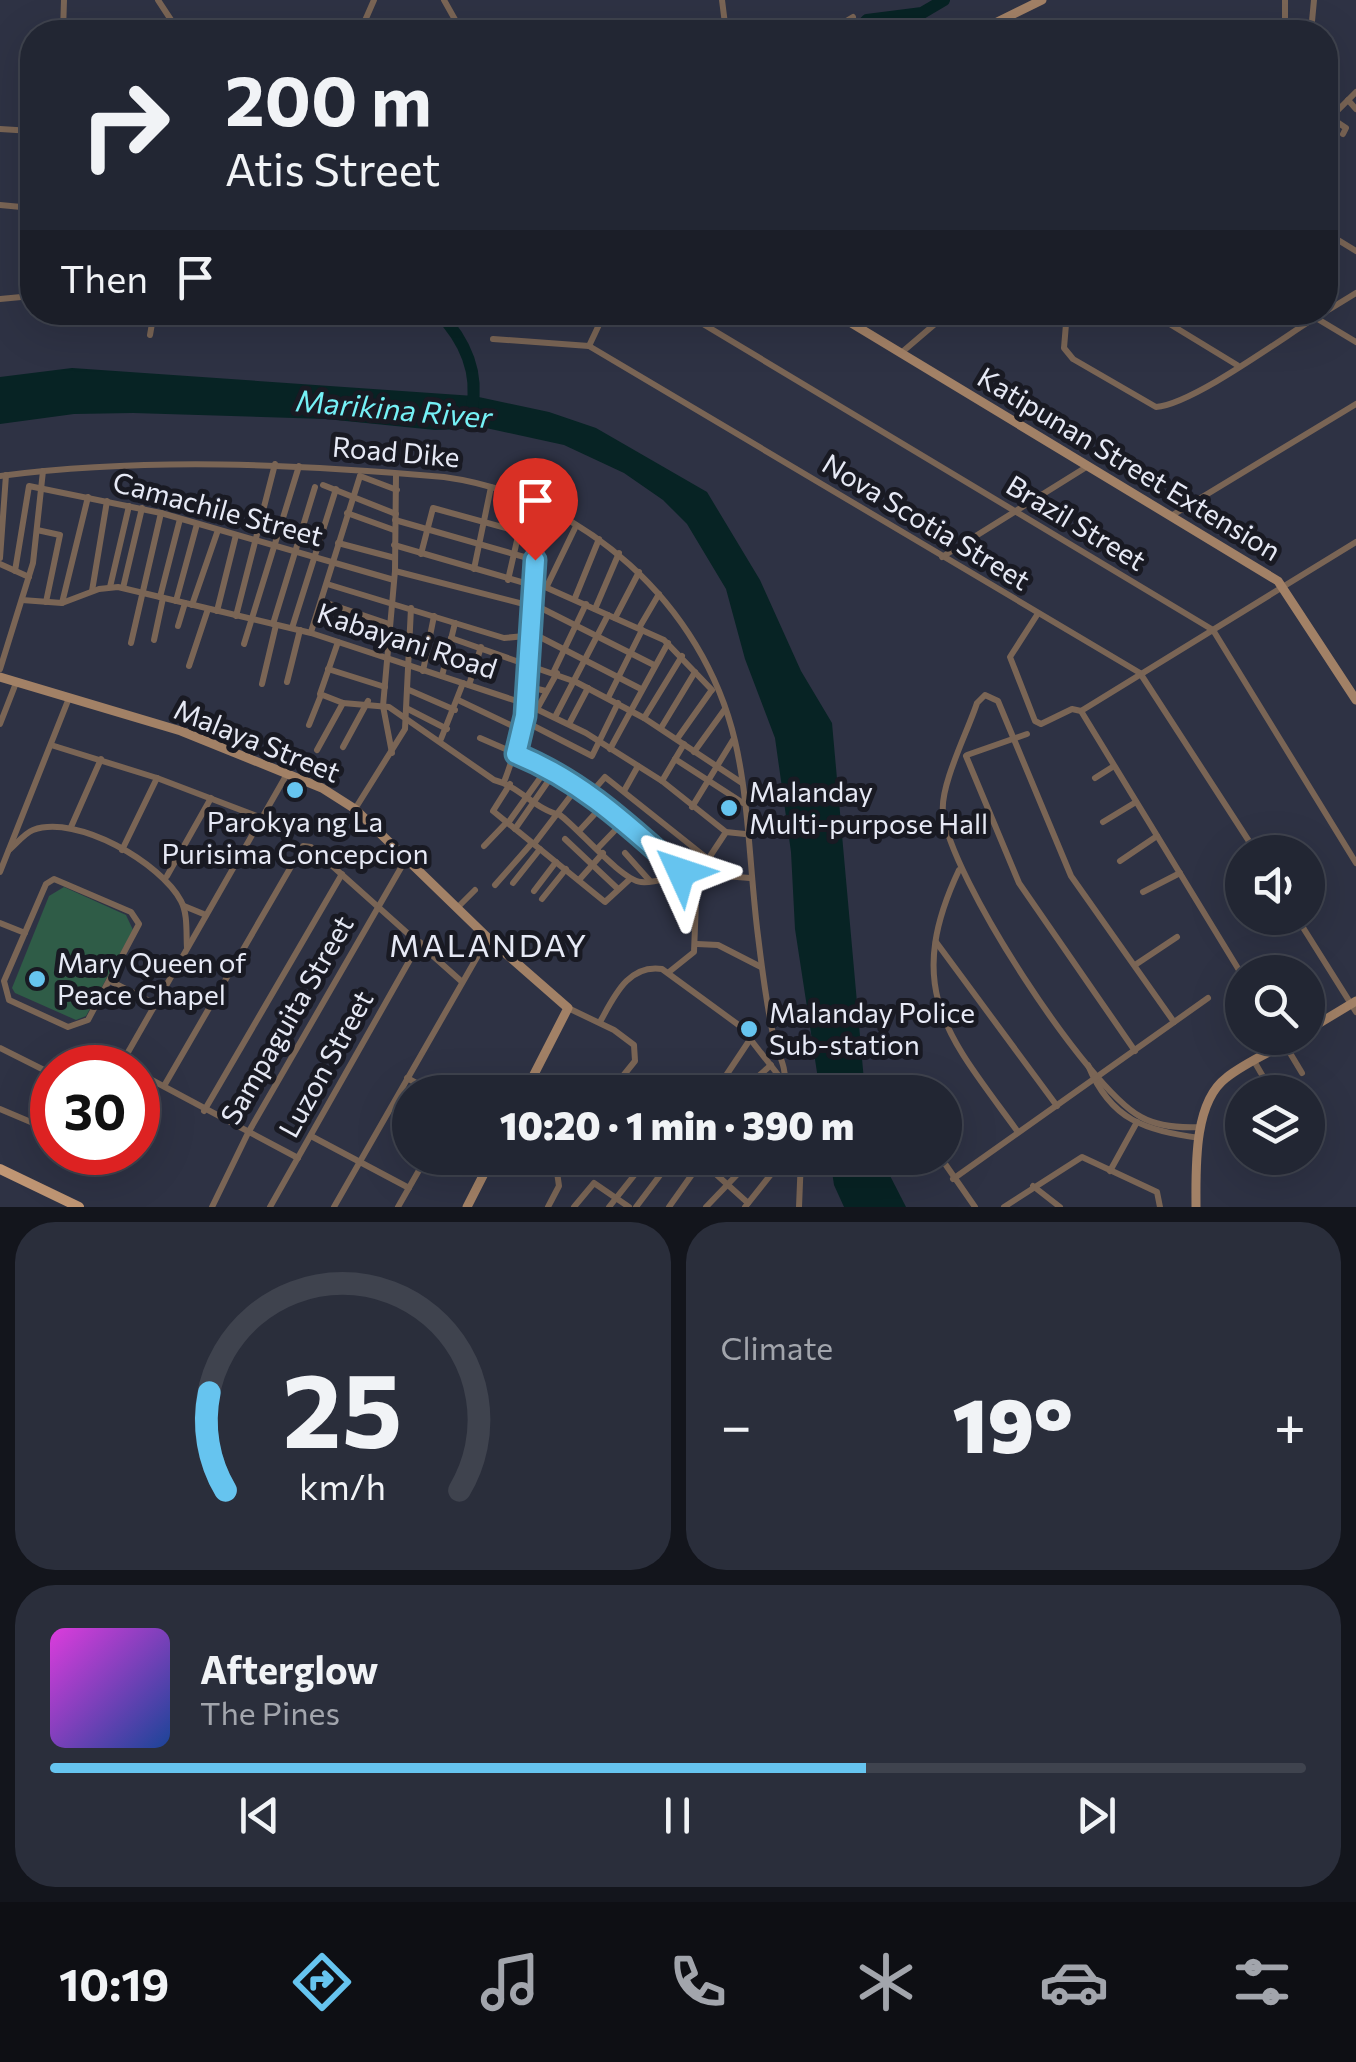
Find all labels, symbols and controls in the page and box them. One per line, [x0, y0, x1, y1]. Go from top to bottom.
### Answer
text: 200 m [225, 55, 432, 140]
icon: right [60, 60, 190, 190]
text: Atis Street [225, 140, 441, 195]
icon: arrive [168, 250, 223, 305]
text: Then [60, 254, 148, 301]
street label: Katipunan Street Extension [972, 359, 1287, 567]
water label: Marikina River [294, 380, 495, 435]
street label: Road Dike [331, 428, 461, 474]
street label: Nova Scotia Street [817, 446, 1036, 597]
pin [493, 458, 578, 561]
street label: Camachile Street [109, 464, 327, 552]
street label: Brazil Street [1001, 467, 1152, 577]
icon: arrive [508, 473, 563, 528]
street label: Kabayani Road [313, 595, 502, 685]
street label: Malaya Street [169, 691, 345, 789]
place label: Malanday Multi-purpose Hall [749, 774, 988, 840]
marker: Parokya ng La Purisima Concepcion [284, 779, 306, 801]
marker: Malanday Multi-purpose Hall [718, 797, 740, 819]
place label: Parokya ng La Purisima Concepcion [162, 804, 428, 870]
position arrow [629, 820, 733, 924]
map controls [1225, 835, 1325, 1175]
button: sound [1225, 835, 1325, 935]
street label: Sampaguita Street [213, 909, 360, 1130]
district label: MALANDAY [389, 924, 589, 964]
place label: Mary Queen of Peace Chapel [57, 945, 246, 1011]
button: search [1225, 955, 1325, 1055]
marker: Mary Queen of Peace Chapel [26, 968, 48, 990]
street label: Luzon Street [271, 984, 379, 1143]
place label: Malanday Police Sub-station [769, 995, 975, 1061]
marker: Malanday Police Sub-station [738, 1018, 760, 1040]
speed limit sign: 30 [30, 1045, 160, 1175]
button: layers [1225, 1075, 1325, 1175]
text: 10:20 · 1 min · 390 m [500, 1101, 854, 1148]
text: Climate [721, 1327, 833, 1367]
text: 25 [283, 1342, 403, 1469]
text: 19° [952, 1377, 1073, 1468]
text: − [721, 1390, 752, 1457]
text: + [1274, 1390, 1306, 1457]
text: km/h [299, 1464, 386, 1507]
text: Afterglow [200, 1645, 378, 1692]
text: The Pines [200, 1692, 340, 1732]
icon: previous [232, 1788, 287, 1843]
icon: pause [650, 1788, 705, 1843]
icon: next [1069, 1788, 1124, 1843]
icon: directions [287, 1947, 357, 2017]
icon: music [475, 1947, 545, 2017]
icon: phone [663, 1947, 733, 2017]
icon: climate [851, 1947, 921, 2017]
icon: car [1039, 1947, 1109, 2017]
icon: filters [1227, 1947, 1297, 2017]
text: 10:19 [59, 1955, 169, 2010]

